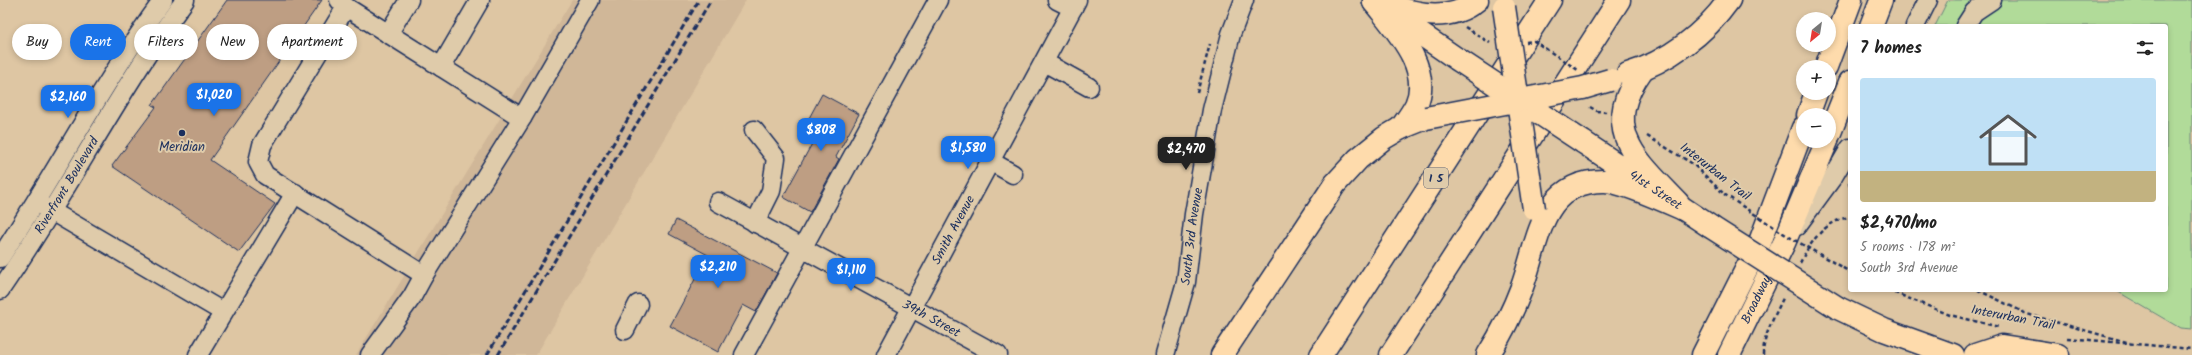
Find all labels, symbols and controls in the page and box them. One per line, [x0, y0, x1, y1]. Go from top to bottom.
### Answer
north arrow [1796, 12, 1836, 52]
map controls [1796, 12, 1836, 148]
chip: Buy [12, 24, 62, 60]
chip: Rent [70, 24, 126, 60]
chip: Filters [134, 24, 198, 60]
chip: New [206, 24, 259, 60]
chip: Apartment [267, 24, 357, 60]
text: 7 homes [1860, 35, 1922, 62]
icon: filters [2134, 37, 2156, 59]
button: + [1796, 60, 1836, 100]
pin: $1,020 [181, 83, 247, 117]
pin: $2,160 [35, 85, 101, 119]
text: $1,020 [196, 85, 232, 106]
text: $2,160 [50, 87, 86, 108]
icon: home [1972, 104, 2044, 176]
button: − [1796, 108, 1836, 148]
pin: $808 [797, 118, 845, 152]
text: $808 [806, 120, 836, 141]
marker: Meridian [177, 128, 187, 138]
street label: Riverfront Boulevard [29, 132, 105, 238]
pin: $1,580 [935, 136, 1001, 170]
place label: Meridian [159, 137, 205, 158]
pin: $2,470 [1153, 137, 1219, 171]
street label: Interurban Trail [1675, 137, 1755, 207]
text: $1,580 [950, 138, 986, 159]
text: $2,470 [1167, 139, 1205, 160]
street label: 41st Street [1625, 165, 1687, 216]
road number: I 5 [1424, 168, 1448, 188]
street label: South 3rd Avenue [1175, 186, 1209, 286]
street label: Smith Avenue [926, 191, 981, 268]
text: $2,470/mo [1860, 210, 1937, 237]
text: 5 rooms · 178 m² [1860, 237, 1955, 258]
pin: $2,210 [685, 255, 751, 289]
text: $2,210 [700, 257, 736, 278]
pin: $1,110 [818, 258, 884, 292]
text: South 3rd Avenue [1860, 258, 1958, 279]
text: $1,110 [836, 260, 866, 281]
street label: Broadway [1735, 271, 1778, 327]
street label: 39th Street [898, 294, 965, 344]
street label: Interurban Trail [1969, 300, 2057, 336]

